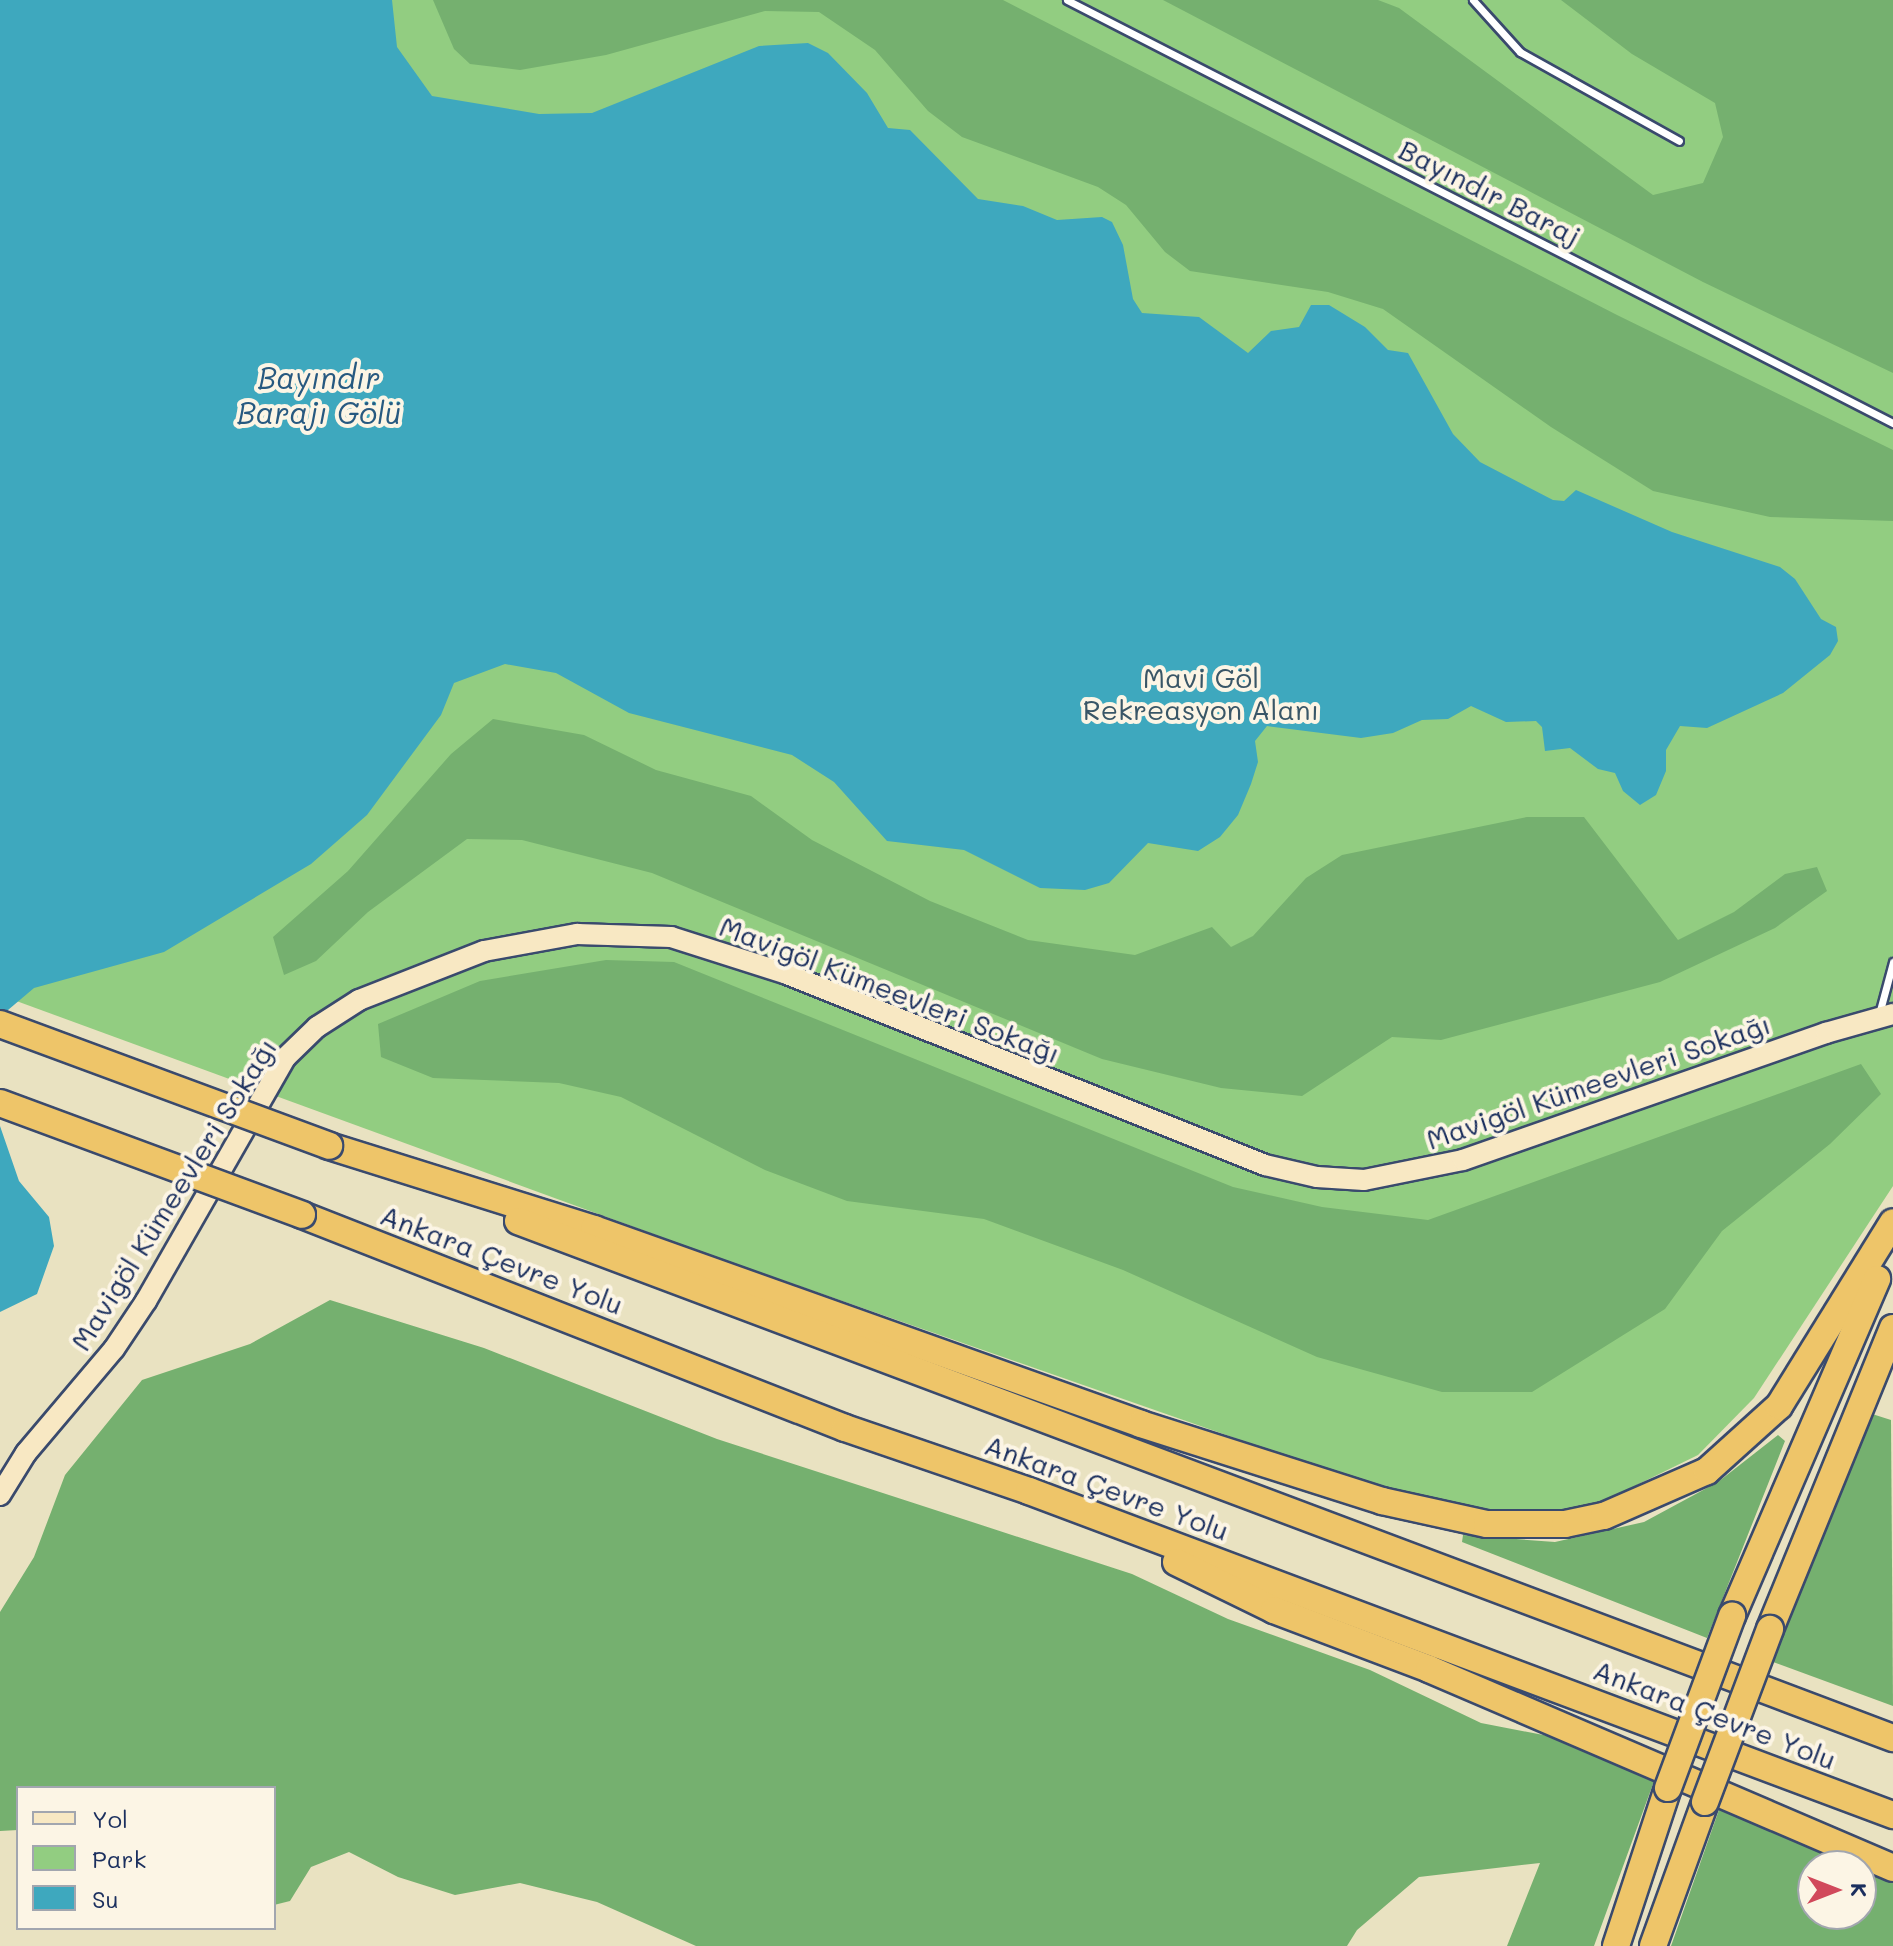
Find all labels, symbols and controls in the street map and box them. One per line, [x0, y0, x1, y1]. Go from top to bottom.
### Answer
street label: Bayındır Baraj [1394, 132, 1586, 252]
water label: Bayındır Barajı Gölü [237, 359, 401, 430]
park label: Mavi Göl Rekreasyon Alanı [1083, 660, 1319, 726]
street label: Mavigöl Kümeevleri Sokağı [715, 908, 1065, 1070]
street label: Mavigöl Kümeevleri Sokağı [1422, 1006, 1774, 1156]
street label: Mavigöl Kümeevleri Sokağı [63, 1032, 283, 1356]
street label: Ankara Çevre Yolu [376, 1197, 628, 1321]
street label: Ankara Çevre Yolu [980, 1427, 1234, 1547]
street label: Ankara Çevre Yolu [1589, 1652, 1841, 1776]
legend [16, 1786, 276, 1930]
text: Yol [92, 1803, 128, 1834]
text: Park [92, 1843, 146, 1874]
north arrow [1797, 1850, 1877, 1930]
text: Su [92, 1883, 119, 1914]
text: K [1845, 1883, 1874, 1897]

